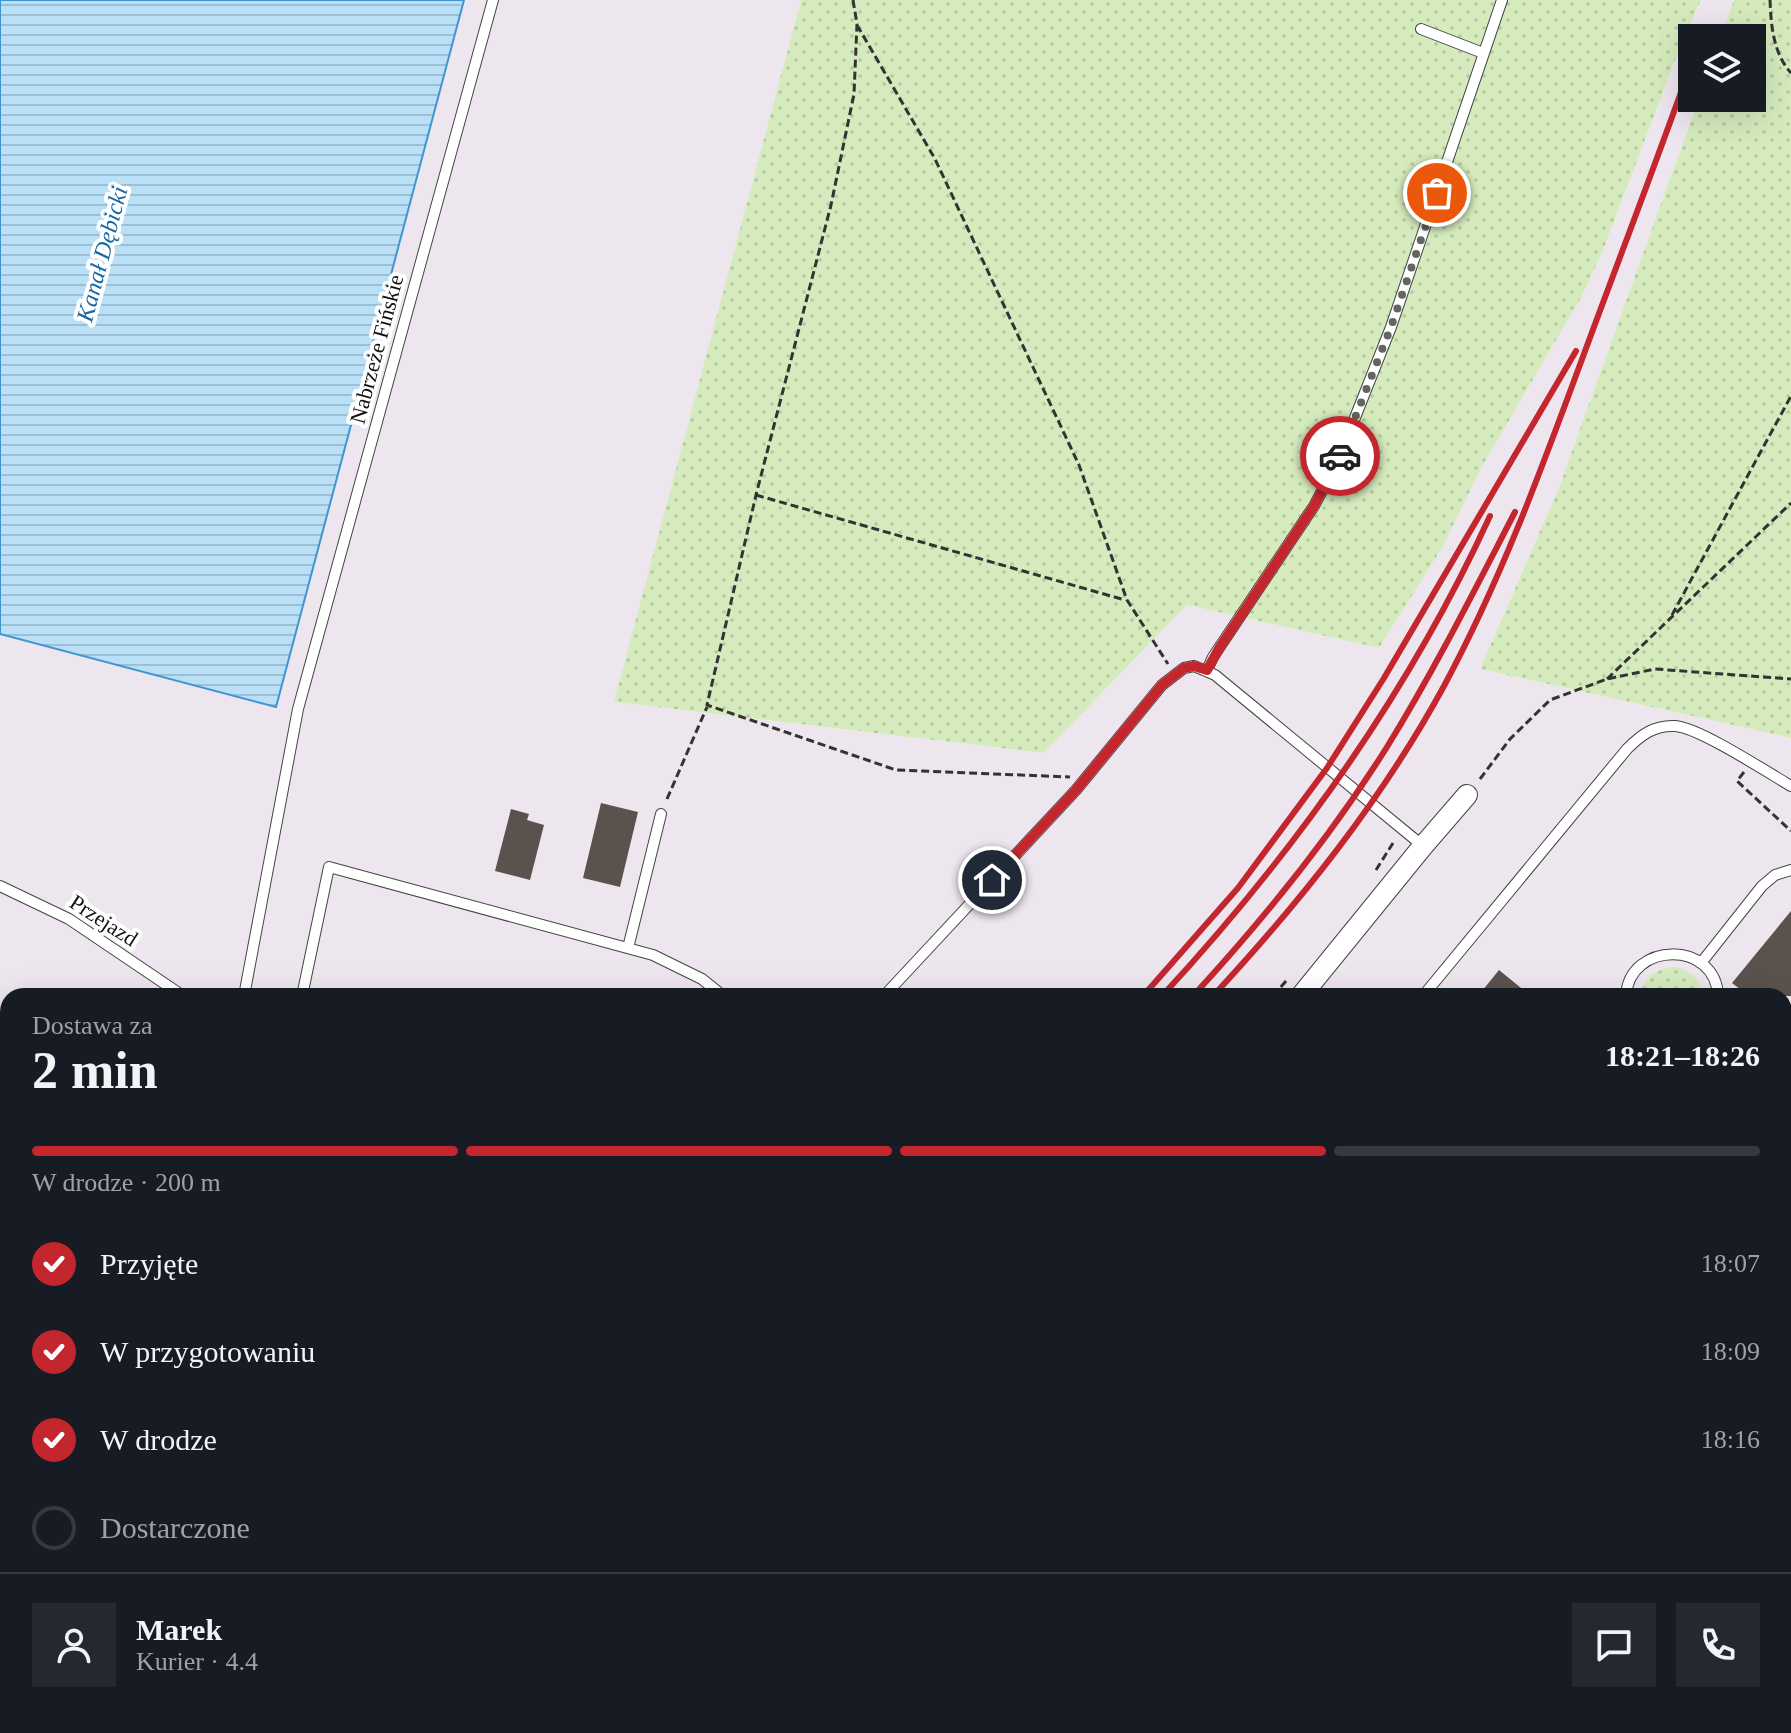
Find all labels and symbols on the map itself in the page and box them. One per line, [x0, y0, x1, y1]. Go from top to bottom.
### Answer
pin [1403, 159, 1471, 227]
water label: Kanał Dębicki [71, 183, 133, 326]
street label: Nabrzeże Fińskie [345, 272, 408, 426]
courier [1300, 416, 1380, 496]
pin [958, 846, 1026, 914]
street label: Przejazd [65, 889, 142, 952]

